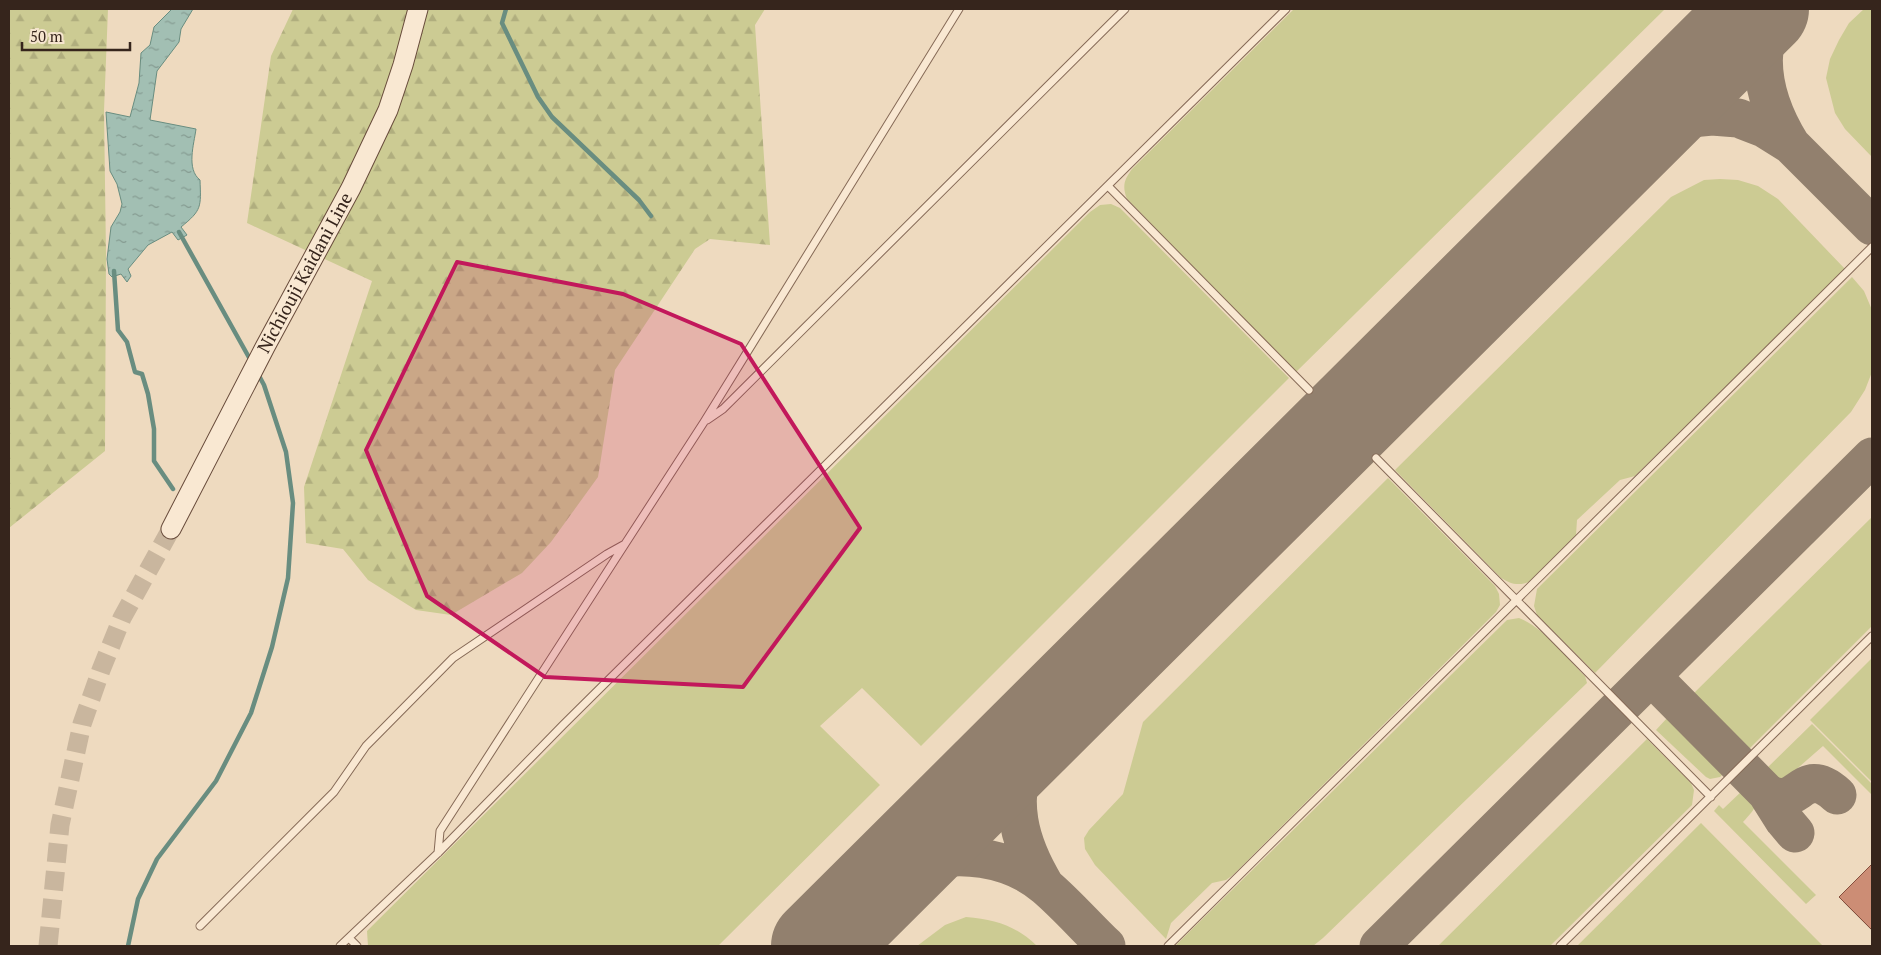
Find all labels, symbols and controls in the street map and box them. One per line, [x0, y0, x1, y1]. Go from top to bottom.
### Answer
scale bar [22, 20, 130, 52]
text: 50 m [30, 26, 63, 46]
street label: Nichiouji Kaidani Line [251, 188, 357, 357]

